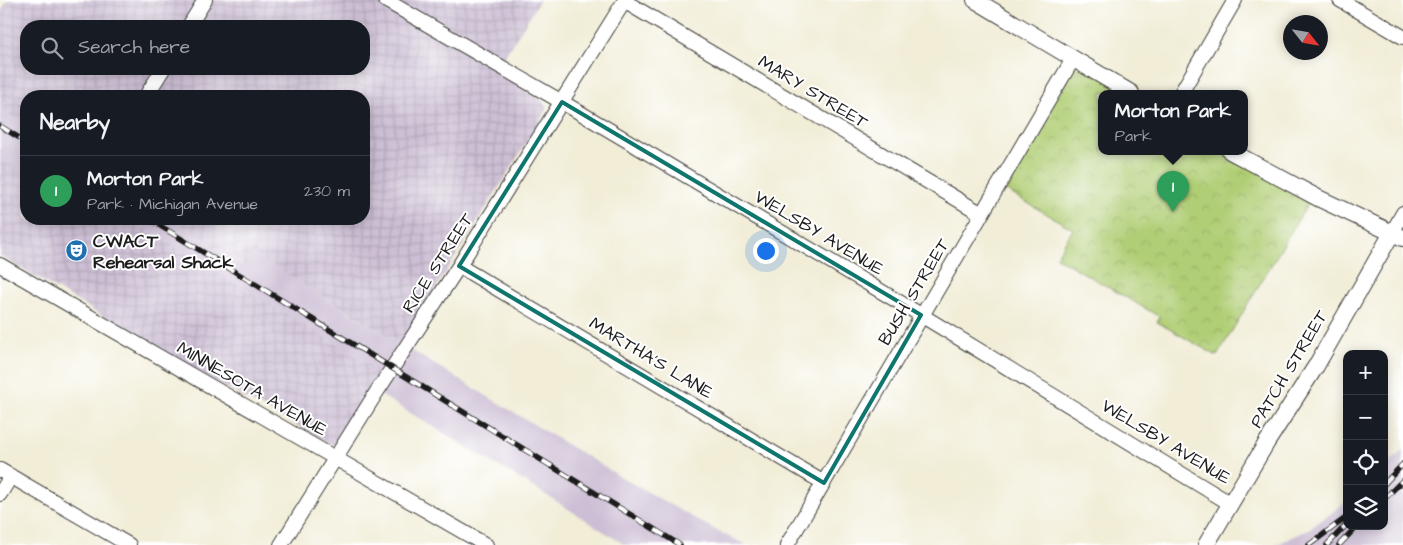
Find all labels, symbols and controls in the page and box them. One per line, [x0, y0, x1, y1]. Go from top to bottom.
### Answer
north arrow [1283, 15, 1328, 60]
search box [20, 20, 370, 75]
icon: search [38, 34, 66, 62]
text: Search here [78, 34, 190, 61]
street label: MARY STREET [753, 49, 873, 135]
popup [1098, 90, 1248, 155]
text: Morton Park [1115, 98, 1231, 125]
text: Nearby [40, 108, 110, 137]
text: Park [1115, 125, 1152, 147]
text: Morton Park [87, 166, 203, 193]
pin: 1 [1157, 171, 1189, 212]
text: 1 [55, 180, 57, 202]
text: 230 m [304, 180, 350, 202]
street label: WELSBY AVENUE [750, 184, 889, 282]
text: Park · Michigan Avenue [87, 193, 258, 215]
street label: RICE STREET [396, 208, 480, 318]
place label: CWACT Rehearsal Shack [93, 229, 235, 275]
street label: BUSH STREET [872, 233, 956, 350]
your location [753, 238, 779, 264]
theatre icon: CWACT Rehearsal Shack [65, 239, 89, 263]
street label: PATCH STREET [1244, 305, 1334, 433]
street label: MARTHA'S LANE [584, 311, 718, 405]
street label: MINNESOTA AVENUE [172, 336, 332, 442]
map controls [1343, 350, 1388, 530]
button: + [1343, 350, 1388, 395]
street label: WELSBY AVENUE [1097, 393, 1236, 491]
button: − [1343, 395, 1388, 440]
button: locate [1343, 440, 1388, 485]
button: layers [1343, 485, 1388, 530]

